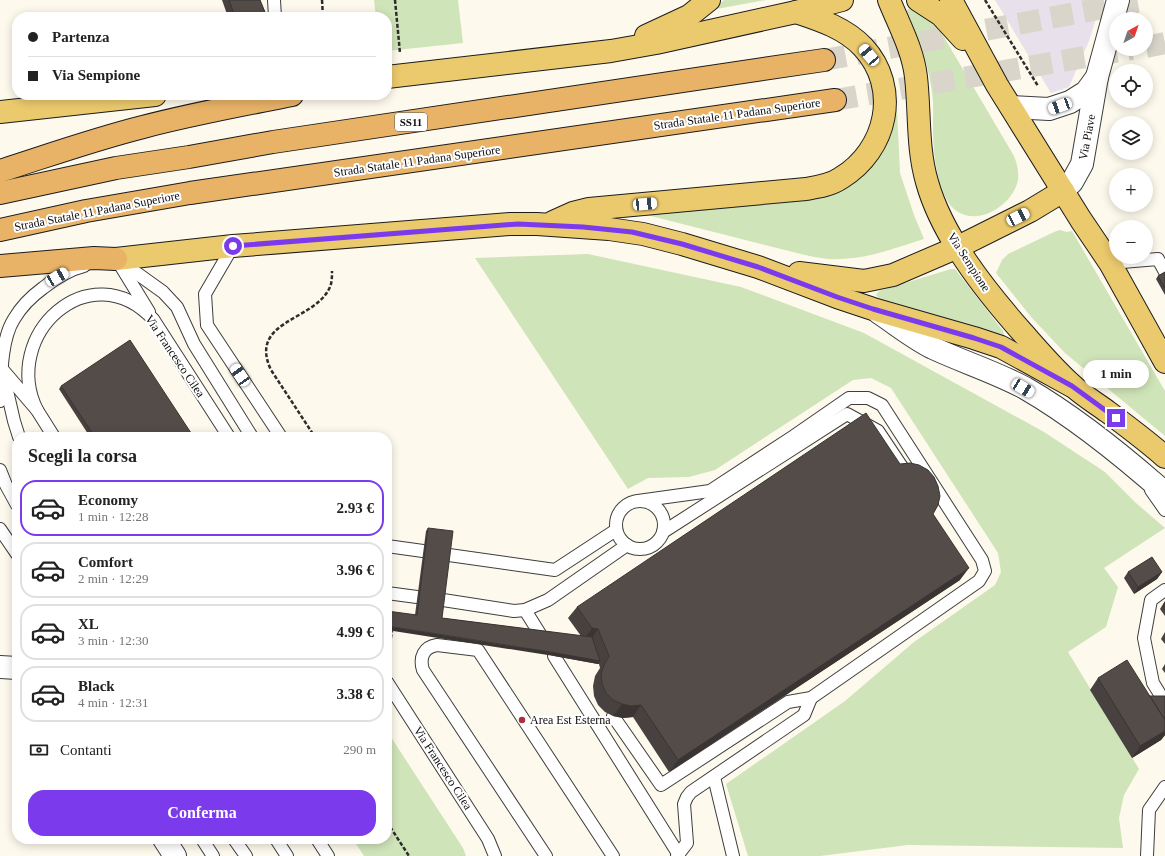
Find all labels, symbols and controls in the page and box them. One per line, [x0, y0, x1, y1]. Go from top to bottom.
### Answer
north arrow [1109, 12, 1153, 56]
map controls [1109, 12, 1153, 264]
text: Partenza [52, 29, 109, 45]
car [857, 42, 881, 68]
button: locate [1109, 64, 1153, 108]
text: Via Sempione [52, 67, 140, 83]
street label: Strada Statale 11 Padana Superiore [653, 95, 821, 133]
car [1047, 96, 1073, 116]
road number: SS11 [395, 113, 427, 131]
street label: Via Piave [1076, 113, 1098, 161]
button: layers [1109, 116, 1153, 160]
street label: Strada Statale 11 Padana Superiore [333, 142, 501, 180]
button: + [1109, 168, 1153, 212]
street label: Strada Statale 11 Padana Superiore [13, 188, 181, 234]
car [633, 197, 657, 211]
car [1005, 206, 1031, 228]
button: − [1109, 220, 1153, 264]
street label: Via Sempione [945, 230, 993, 294]
route start [224, 237, 242, 255]
car [44, 266, 70, 288]
street label: Via Francesco Cilea [142, 312, 208, 401]
callout: 1 min [1083, 360, 1149, 388]
car [228, 362, 252, 388]
text: 1 min [1100, 366, 1132, 381]
car [1010, 377, 1036, 399]
route end [1107, 409, 1125, 427]
text: Scegli la corsa [28, 446, 137, 466]
icon: car [30, 490, 66, 526]
text: Economy [78, 492, 138, 508]
text: 2.93 € [337, 500, 374, 516]
text: 1 min · 12:28 [78, 509, 148, 524]
icon: car [30, 552, 66, 588]
text: Comfort [78, 554, 133, 570]
text: 3.96 € [337, 562, 374, 578]
text: 2 min · 12:29 [78, 571, 148, 586]
icon: car [30, 614, 66, 650]
text: XL [78, 616, 99, 632]
text: 4.99 € [337, 624, 374, 640]
text: 3 min · 12:30 [78, 633, 148, 648]
icon: car [30, 676, 66, 712]
text: Black [78, 678, 115, 694]
text: 3.38 € [337, 686, 374, 702]
text: 4 min · 12:31 [78, 695, 148, 710]
place label: Area Est Esterna [530, 713, 611, 727]
marker: Area Est Esterna [517, 715, 527, 725]
street label: Via Francesco Cilea [411, 724, 476, 813]
icon: cash [28, 739, 50, 761]
text: Contanti [60, 742, 112, 758]
text: 290 m [343, 742, 376, 757]
button: Conferma [28, 790, 376, 836]

